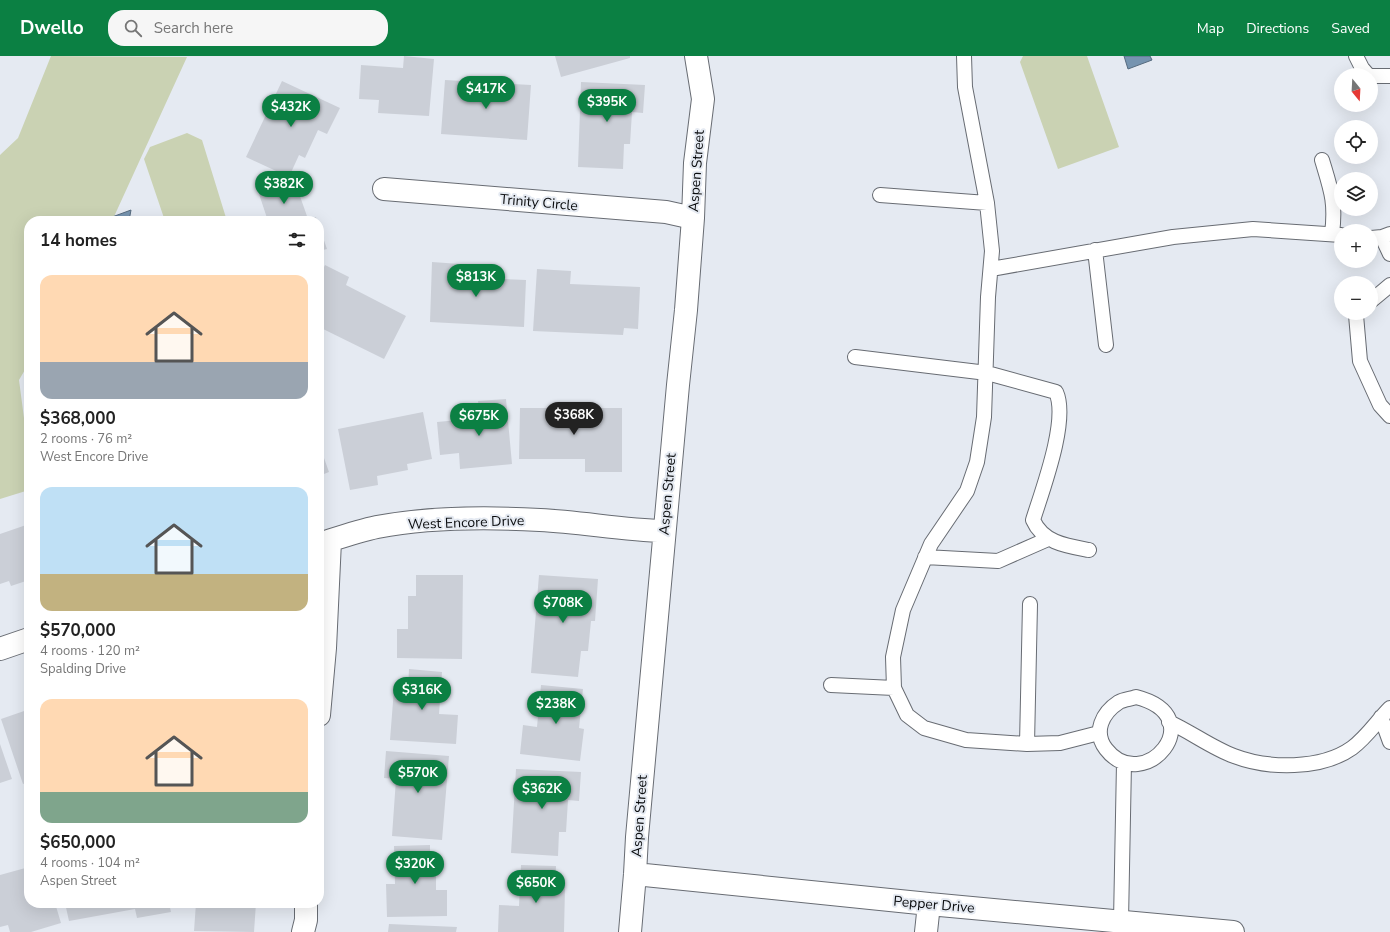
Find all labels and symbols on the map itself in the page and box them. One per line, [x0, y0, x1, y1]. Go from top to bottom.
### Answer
north arrow [1334, 68, 1378, 112]
pin: $417K [458, 76, 514, 110]
pin: $395K [579, 89, 635, 123]
pin: $432K [263, 94, 319, 128]
street label: Aspen Street [684, 129, 709, 213]
pin: $382K [256, 171, 312, 205]
street label: Trinity Circle [499, 190, 579, 215]
pin: $813K [448, 264, 504, 298]
pin: $368K [546, 402, 602, 436]
pin: $675K [451, 403, 507, 437]
street label: Aspen Street [654, 452, 681, 536]
street label: West Encore Drive [407, 511, 525, 534]
pin: $708K [535, 590, 591, 624]
pin: $316K [394, 677, 450, 711]
pin: $238K [528, 691, 584, 725]
pin: $570K [390, 760, 446, 794]
street label: Aspen Street [627, 774, 652, 858]
pin: $362K [514, 776, 570, 810]
pin: $320K [387, 851, 443, 885]
pin: $650K [508, 870, 564, 904]
street label: Pepper Drive [892, 891, 975, 918]

